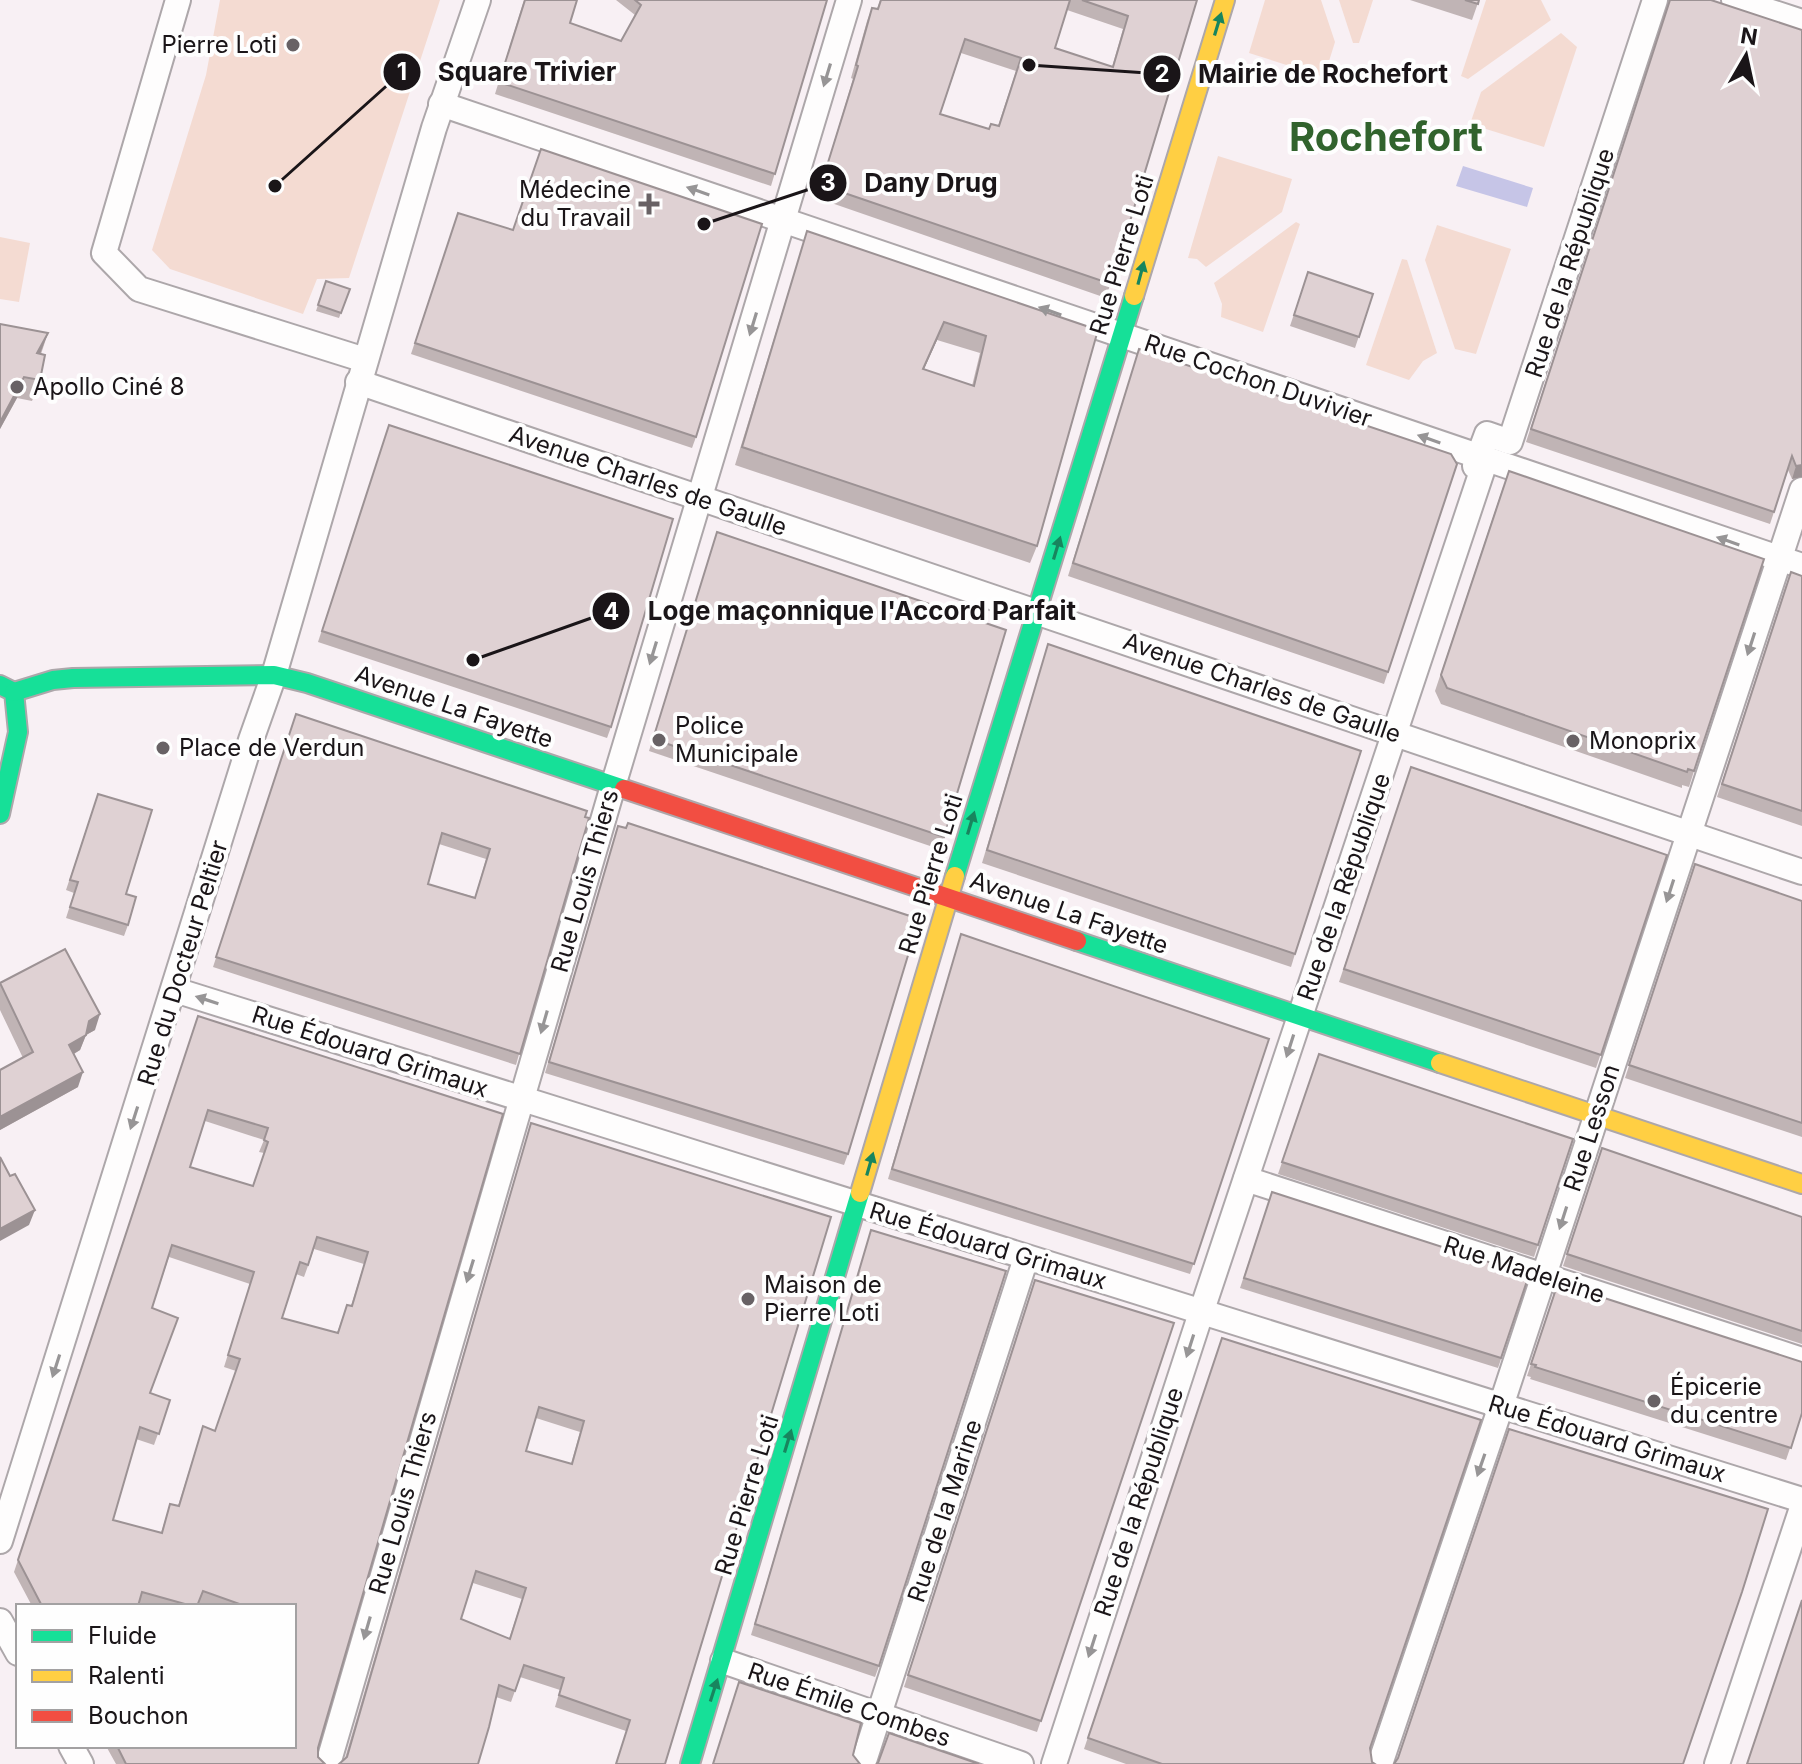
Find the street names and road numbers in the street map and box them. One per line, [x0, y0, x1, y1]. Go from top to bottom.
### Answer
street label: Rue de la République [1519, 145, 1620, 381]
street label: Rue Pierre Loti [1083, 171, 1160, 338]
street label: Rue Cochon Duvivier [1141, 328, 1376, 433]
street label: Avenue Charles de Gaulle [506, 419, 791, 542]
street label: Avenue Charles de Gaulle [1120, 626, 1405, 749]
street label: Avenue La Fayette [351, 659, 557, 754]
street label: Rue de la République [1291, 769, 1396, 1005]
street label: Rue Louis Thiers [545, 786, 624, 976]
street label: Rue Pierre Loti [892, 790, 969, 957]
street label: Rue du Docteur Peltier [131, 837, 234, 1089]
street label: Avenue La Fayette [966, 865, 1172, 960]
street label: Rue Édouard Grimaux [248, 999, 492, 1103]
street label: Rue Lesson [1557, 1061, 1626, 1195]
street label: Rue Édouard Grimaux [866, 1195, 1111, 1295]
street label: Rue Madeleine [1440, 1230, 1609, 1309]
street label: Rue de la République [1088, 1384, 1189, 1620]
street label: Rue Édouard Grimaux [1485, 1388, 1730, 1488]
street label: Rue Louis Thiers [363, 1408, 442, 1598]
street label: Rue Pierre Loti [708, 1411, 785, 1578]
street label: Rue de la Marine [901, 1416, 988, 1606]
street label: Rue Émile Combes [744, 1655, 955, 1753]

